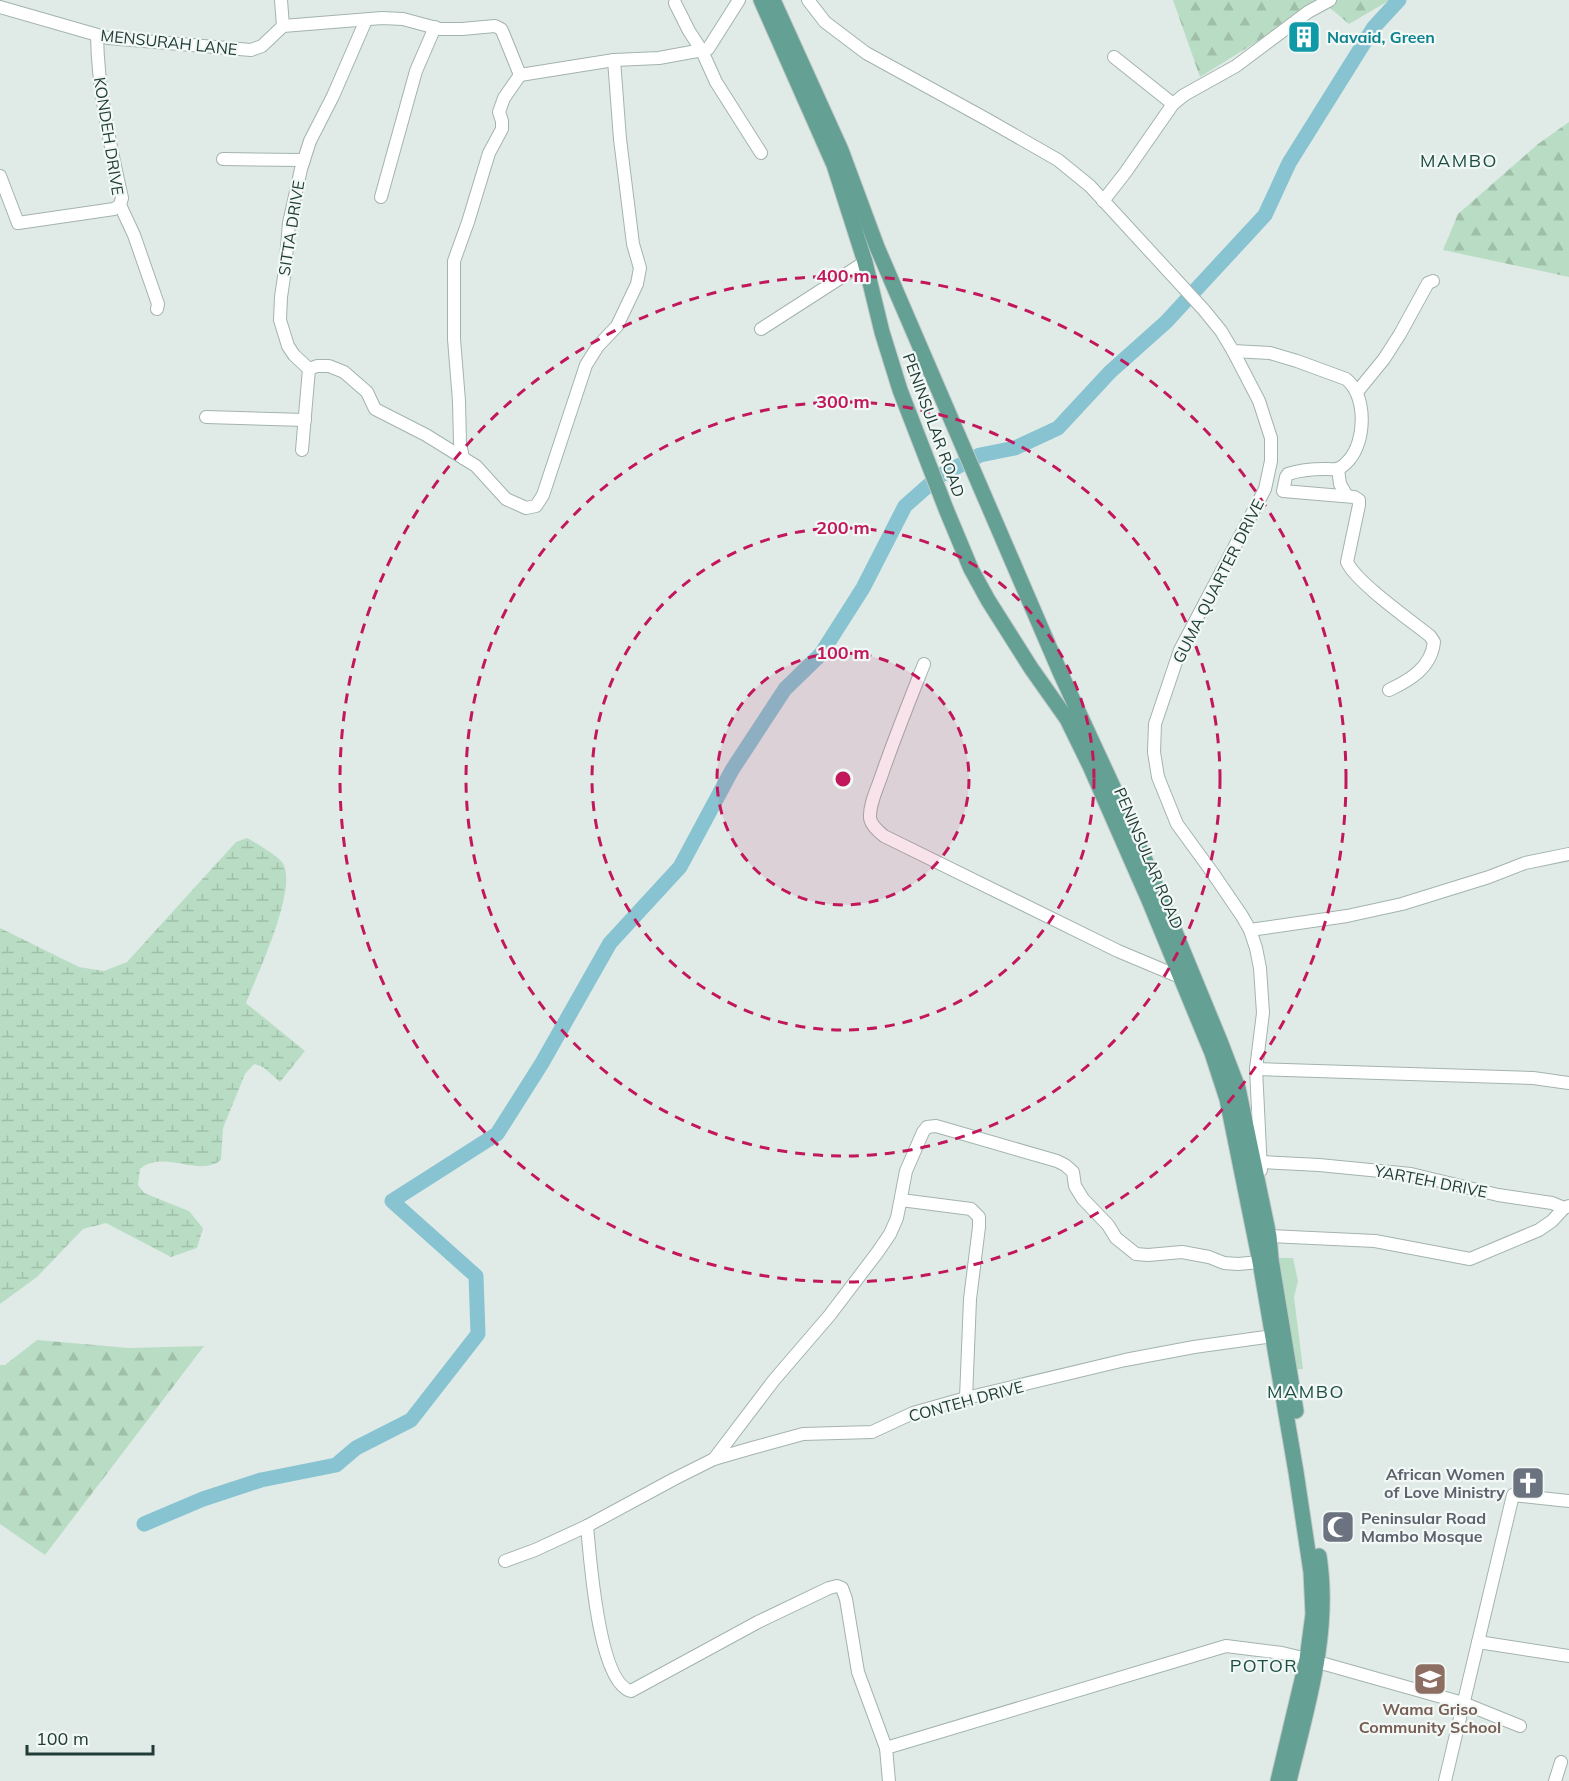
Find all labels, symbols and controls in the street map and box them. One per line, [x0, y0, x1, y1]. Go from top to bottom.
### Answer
building icon: Navaid, Green [1286, 19, 1322, 55]
street label: MENSURAH LANE [100, 25, 238, 59]
place label: Navaid, Green [1327, 27, 1435, 47]
street label: KONDEH DRIVE [90, 75, 128, 197]
district label: MAMBO [1420, 149, 1498, 172]
street label: SITTA DRIVE [274, 179, 308, 277]
text: 400 m [816, 264, 870, 287]
street label: PENINSULAR ROAD [899, 350, 969, 500]
text: 300 m [816, 390, 870, 413]
street label: GUMA QUARTER DRIVE [1168, 496, 1268, 666]
text: 200 m [816, 516, 870, 539]
text: 100 m [816, 641, 870, 664]
centre of rings [833, 769, 853, 789]
street label: PENINSULAR ROAD [1110, 784, 1188, 932]
street label: YARTEH DRIVE [1372, 1160, 1489, 1202]
street label: CONTEH DRIVE [906, 1376, 1026, 1426]
district label: MAMBO [1267, 1380, 1345, 1403]
place label: African Women of Love Ministry [1384, 1464, 1505, 1502]
church icon: African Women of Love Ministry [1510, 1465, 1546, 1501]
place label: Peninsular Road Mambo Mosque [1361, 1508, 1486, 1546]
mosque icon: Peninsular Road Mambo Mosque [1320, 1509, 1356, 1545]
district label: POTOR [1230, 1654, 1298, 1677]
school or university icon: Wama Griso Community School [1412, 1661, 1448, 1697]
place label: Wama Griso Community School [1359, 1699, 1501, 1737]
scale bar [27, 1718, 153, 1756]
text: 100 m [36, 1727, 89, 1750]

